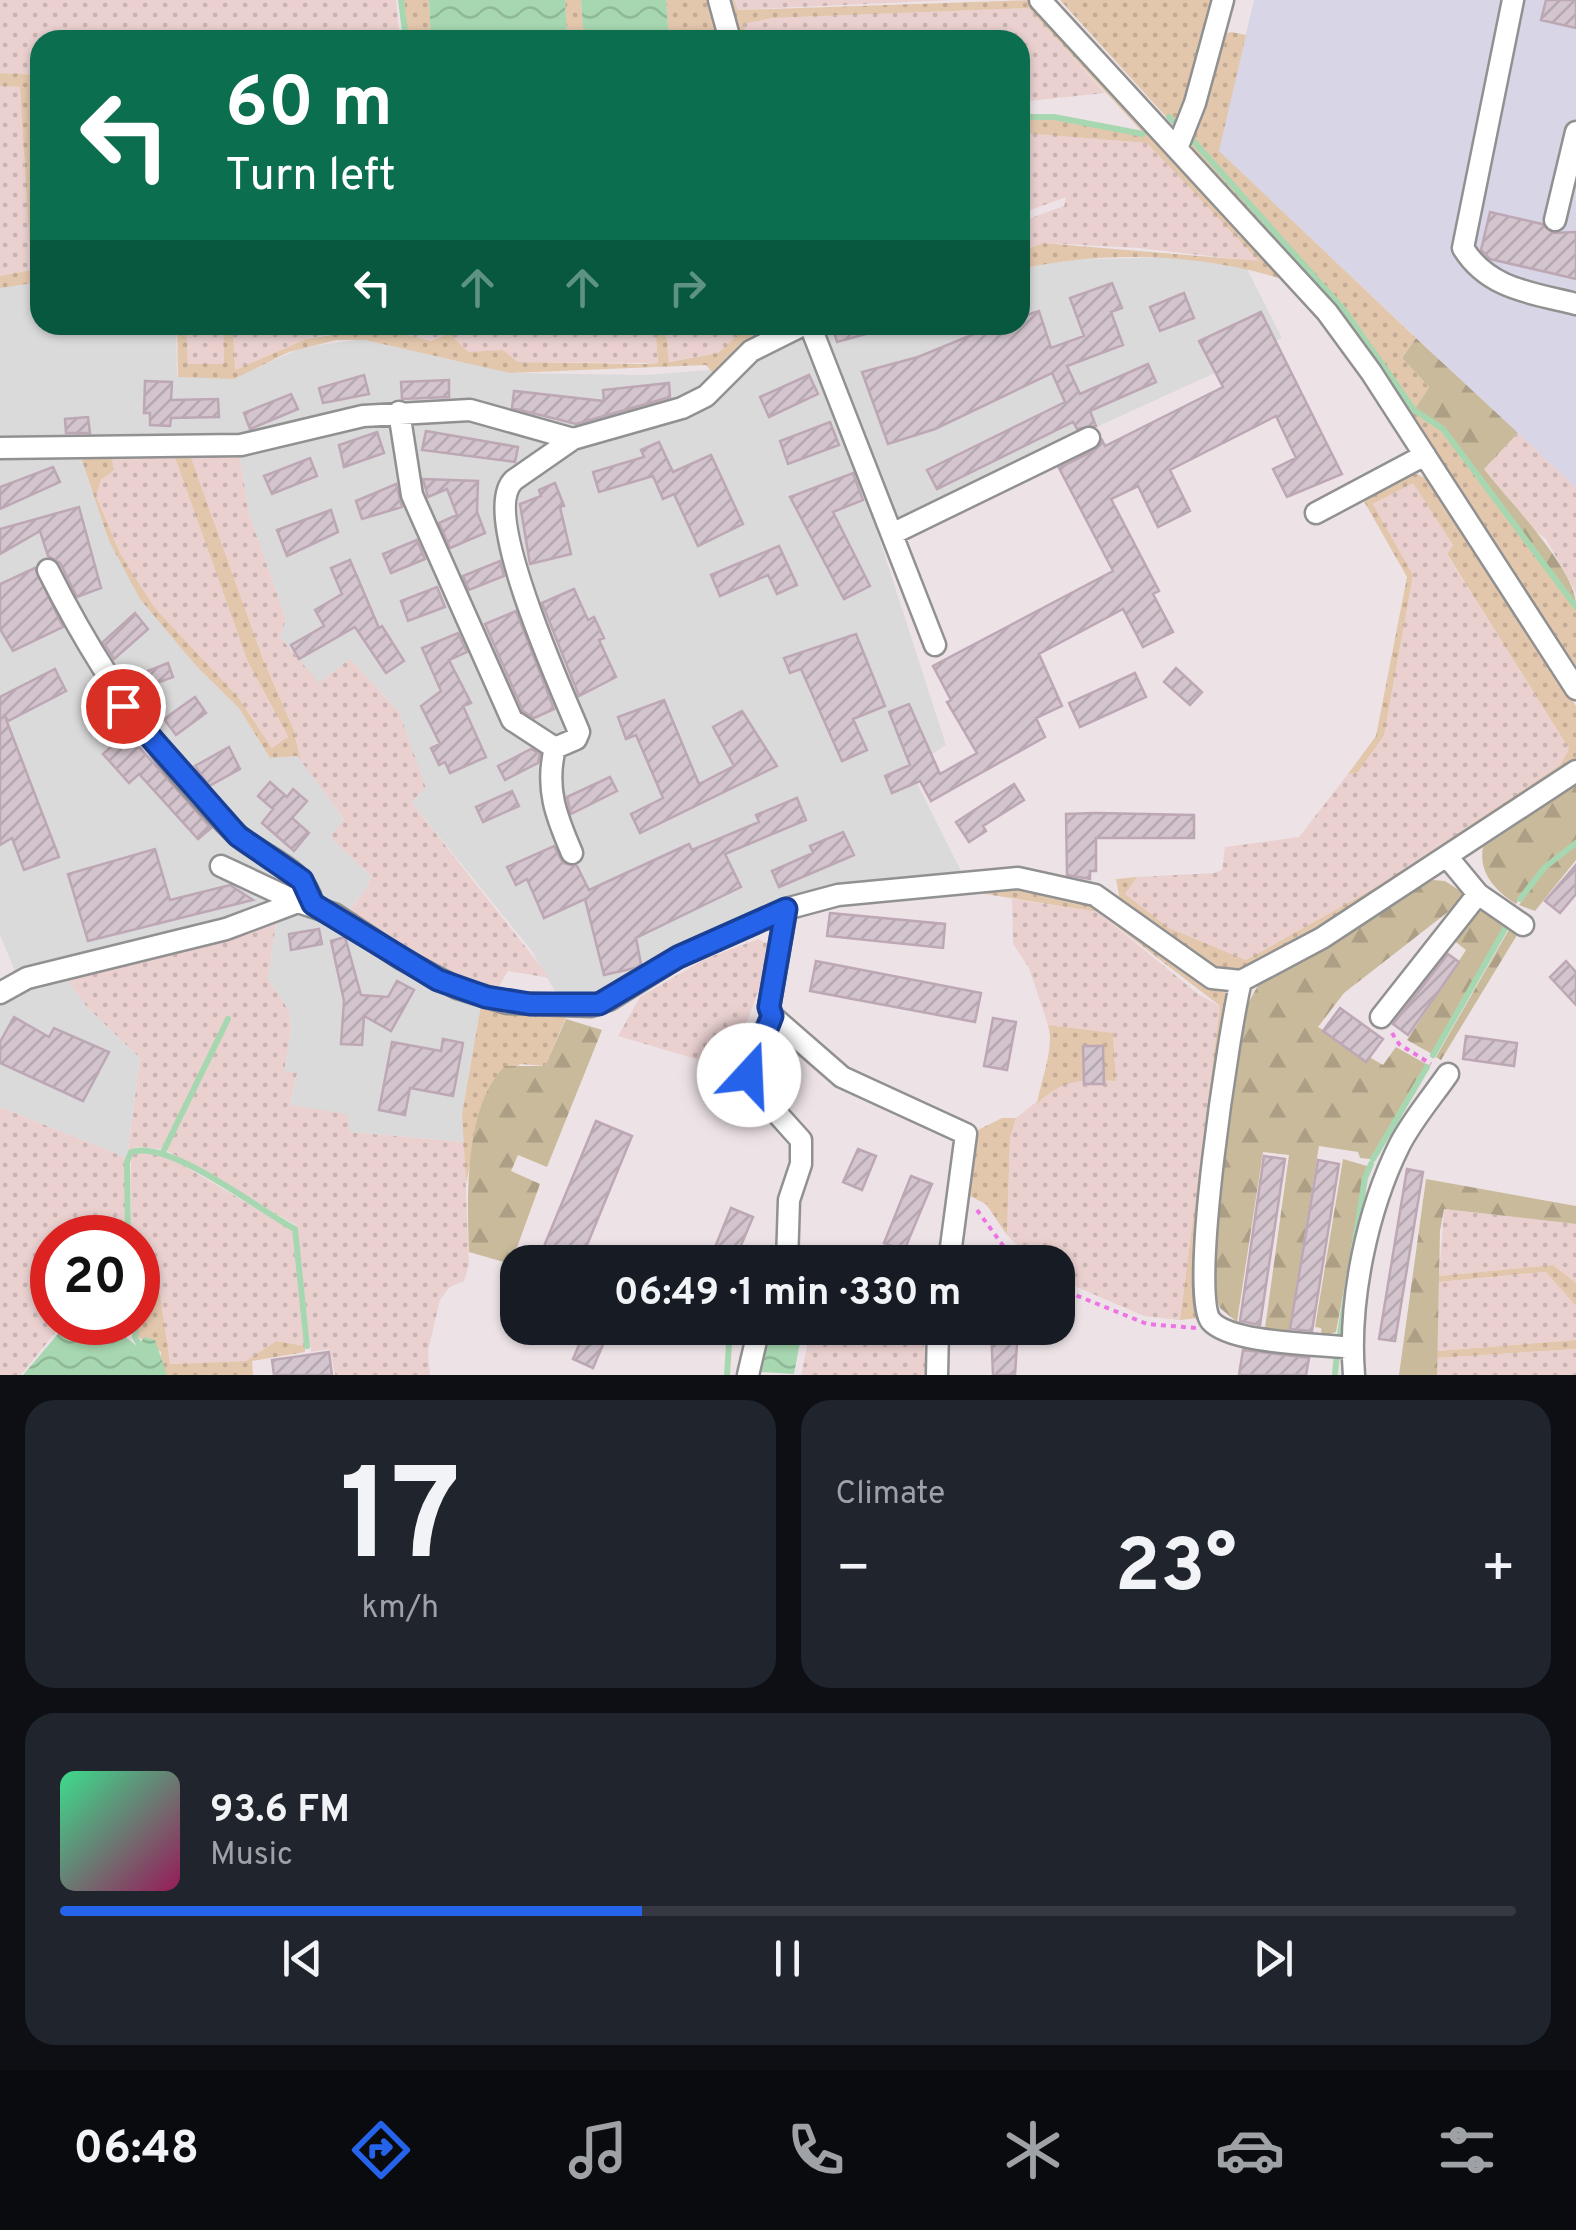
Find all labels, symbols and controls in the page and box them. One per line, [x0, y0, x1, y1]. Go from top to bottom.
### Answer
text: 60 m [225, 62, 393, 151]
icon: left [60, 70, 190, 200]
text: Turn left [225, 149, 396, 206]
icon: left [345, 260, 400, 315]
icon: ahead [450, 260, 505, 315]
icon: ahead [555, 260, 610, 315]
icon: right [660, 260, 715, 315]
pin [81, 664, 166, 749]
icon: arrive [96, 679, 151, 734]
position arrow [697, 1023, 801, 1127]
speed limit sign: 20 [30, 1215, 160, 1345]
text: 06:49 · 1 min · 330 m [614, 1270, 961, 1319]
text: 17 [340, 1441, 461, 1606]
text: Climate [836, 1475, 945, 1515]
text: 23° [1115, 1523, 1237, 1618]
text: − [836, 1536, 871, 1606]
text: + [1481, 1536, 1516, 1606]
text: km/h [361, 1589, 439, 1629]
text: 93.6 FM [210, 1787, 350, 1836]
text: Music [210, 1836, 293, 1876]
icon: previous [275, 1931, 330, 1986]
icon: pause [760, 1931, 815, 1986]
icon: next [1246, 1931, 1301, 1986]
icon: directions [346, 2115, 416, 2185]
icon: music [563, 2115, 633, 2185]
icon: phone [781, 2115, 851, 2185]
icon: climate [998, 2115, 1068, 2185]
icon: car [1215, 2115, 1285, 2185]
icon: filters [1432, 2115, 1502, 2185]
text: 06:48 [74, 2122, 199, 2179]

